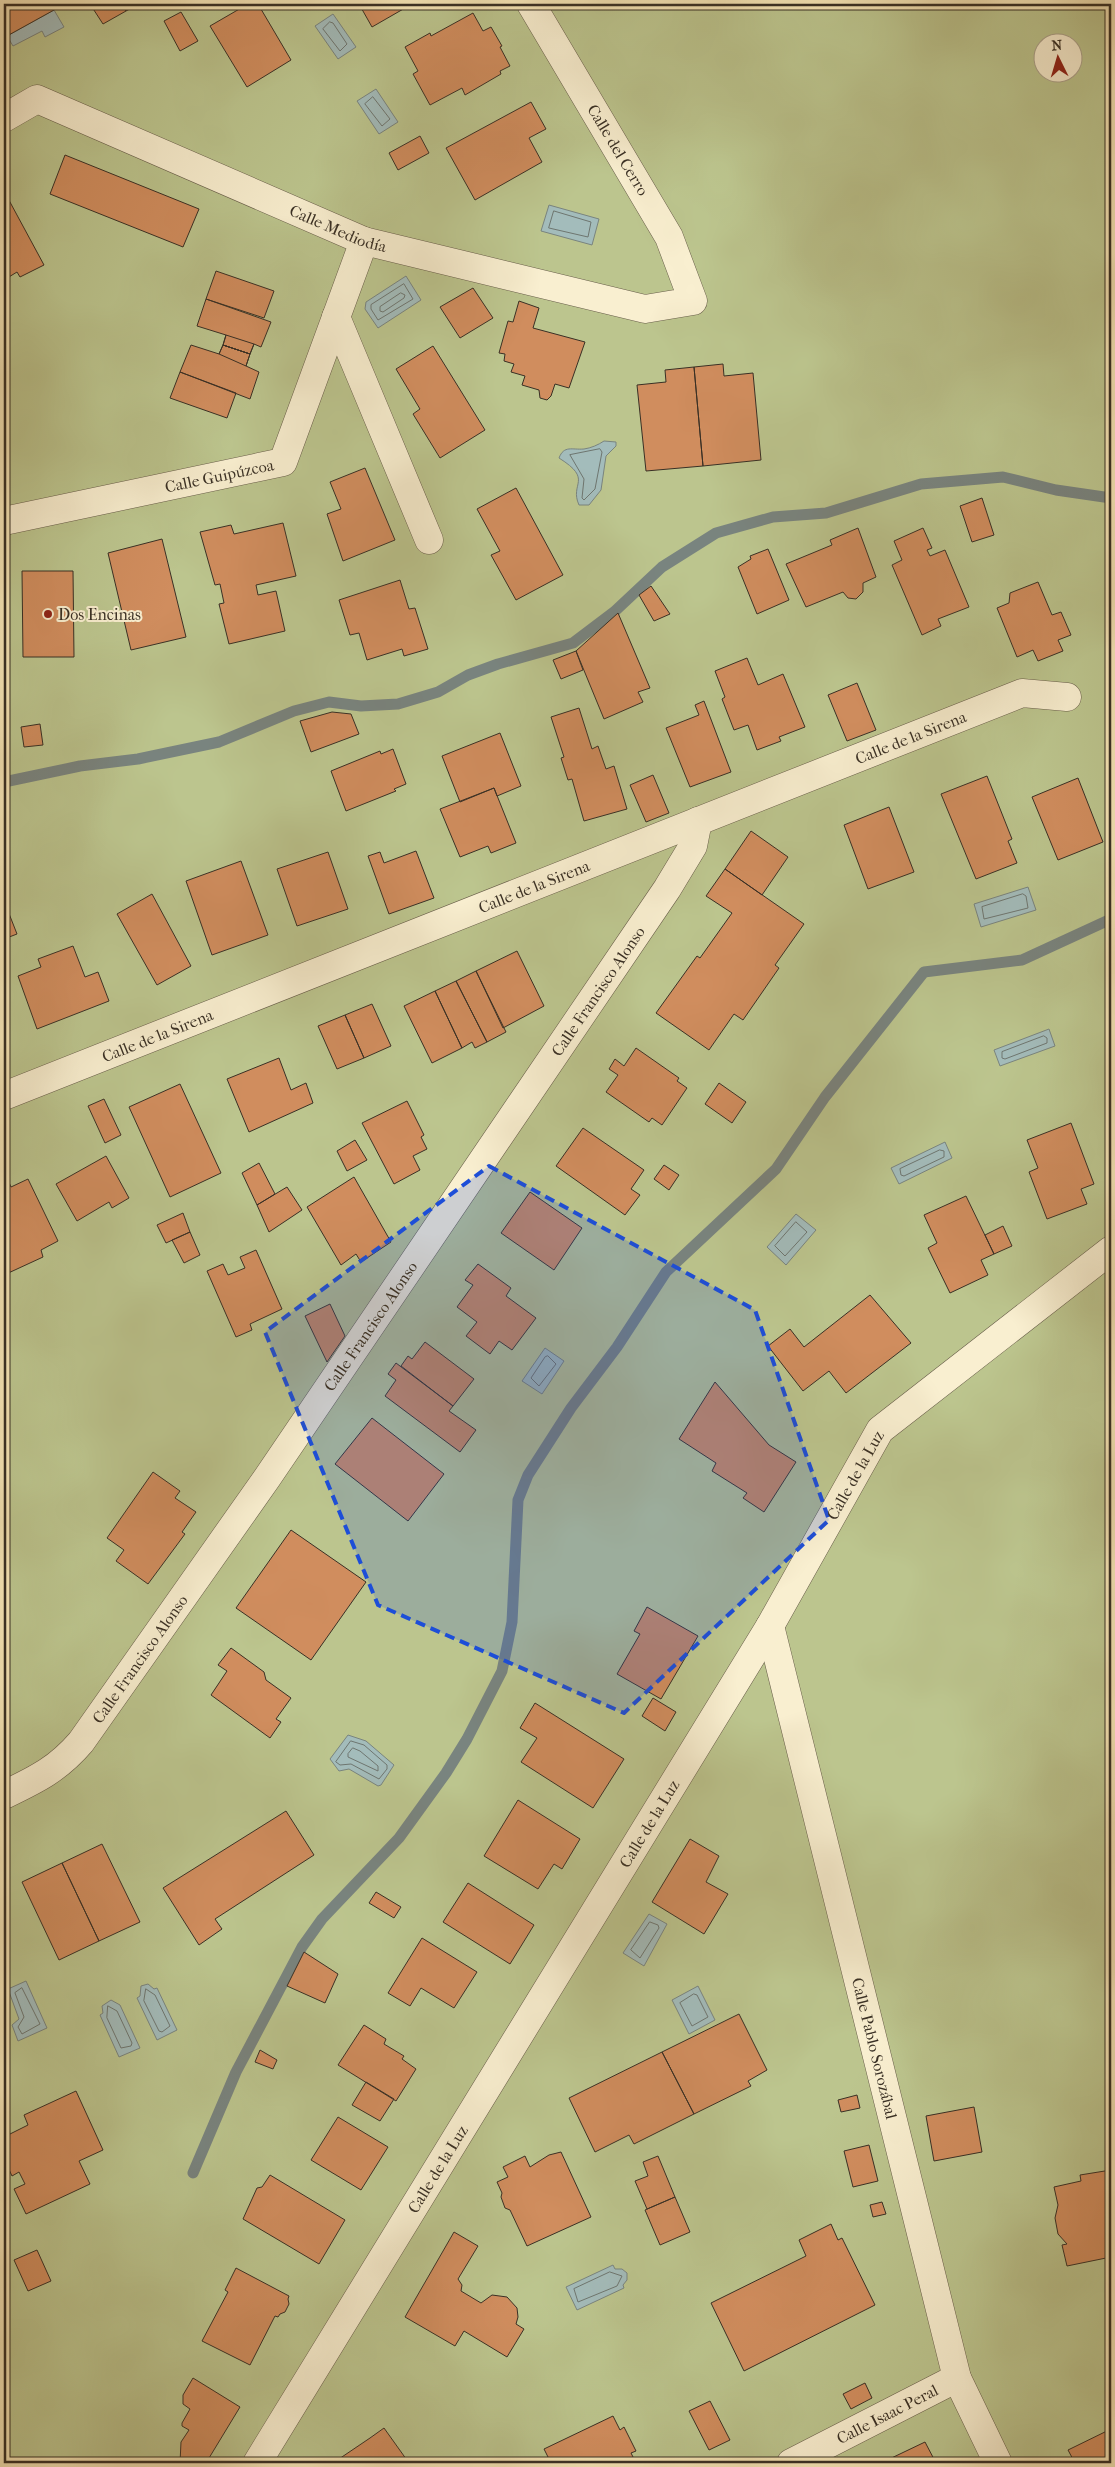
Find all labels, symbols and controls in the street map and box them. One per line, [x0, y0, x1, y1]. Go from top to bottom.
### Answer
north arrow [1032, 32, 1082, 82]
text: N [1051, 37, 1063, 54]
street label: Calle del Cerro [583, 101, 653, 199]
street label: Calle Mediodía [287, 200, 389, 256]
street label: Calle Guipúzcoa [163, 455, 276, 496]
place label: Dos Encinas [58, 605, 141, 624]
marker: Dos Encinas [42, 608, 54, 620]
street label: Calle de la Sirena [852, 706, 969, 768]
street label: Calle de la Sirena [476, 855, 593, 917]
street label: Calle Francisco Alonso [547, 922, 648, 1059]
street label: Calle de la Sirena [99, 1005, 216, 1066]
street label: Calle Francisco Alonso [319, 1258, 421, 1394]
street label: Calle de la Luz [822, 1427, 887, 1523]
street label: Calle Francisco Alonso [88, 1591, 191, 1727]
street label: Calle de la Luz [615, 1776, 683, 1871]
street label: Calle Pablo Sorozábal [848, 1975, 902, 2121]
street label: Calle de la Luz [403, 2122, 471, 2216]
street label: Calle Isaac Peral [833, 2380, 942, 2448]

